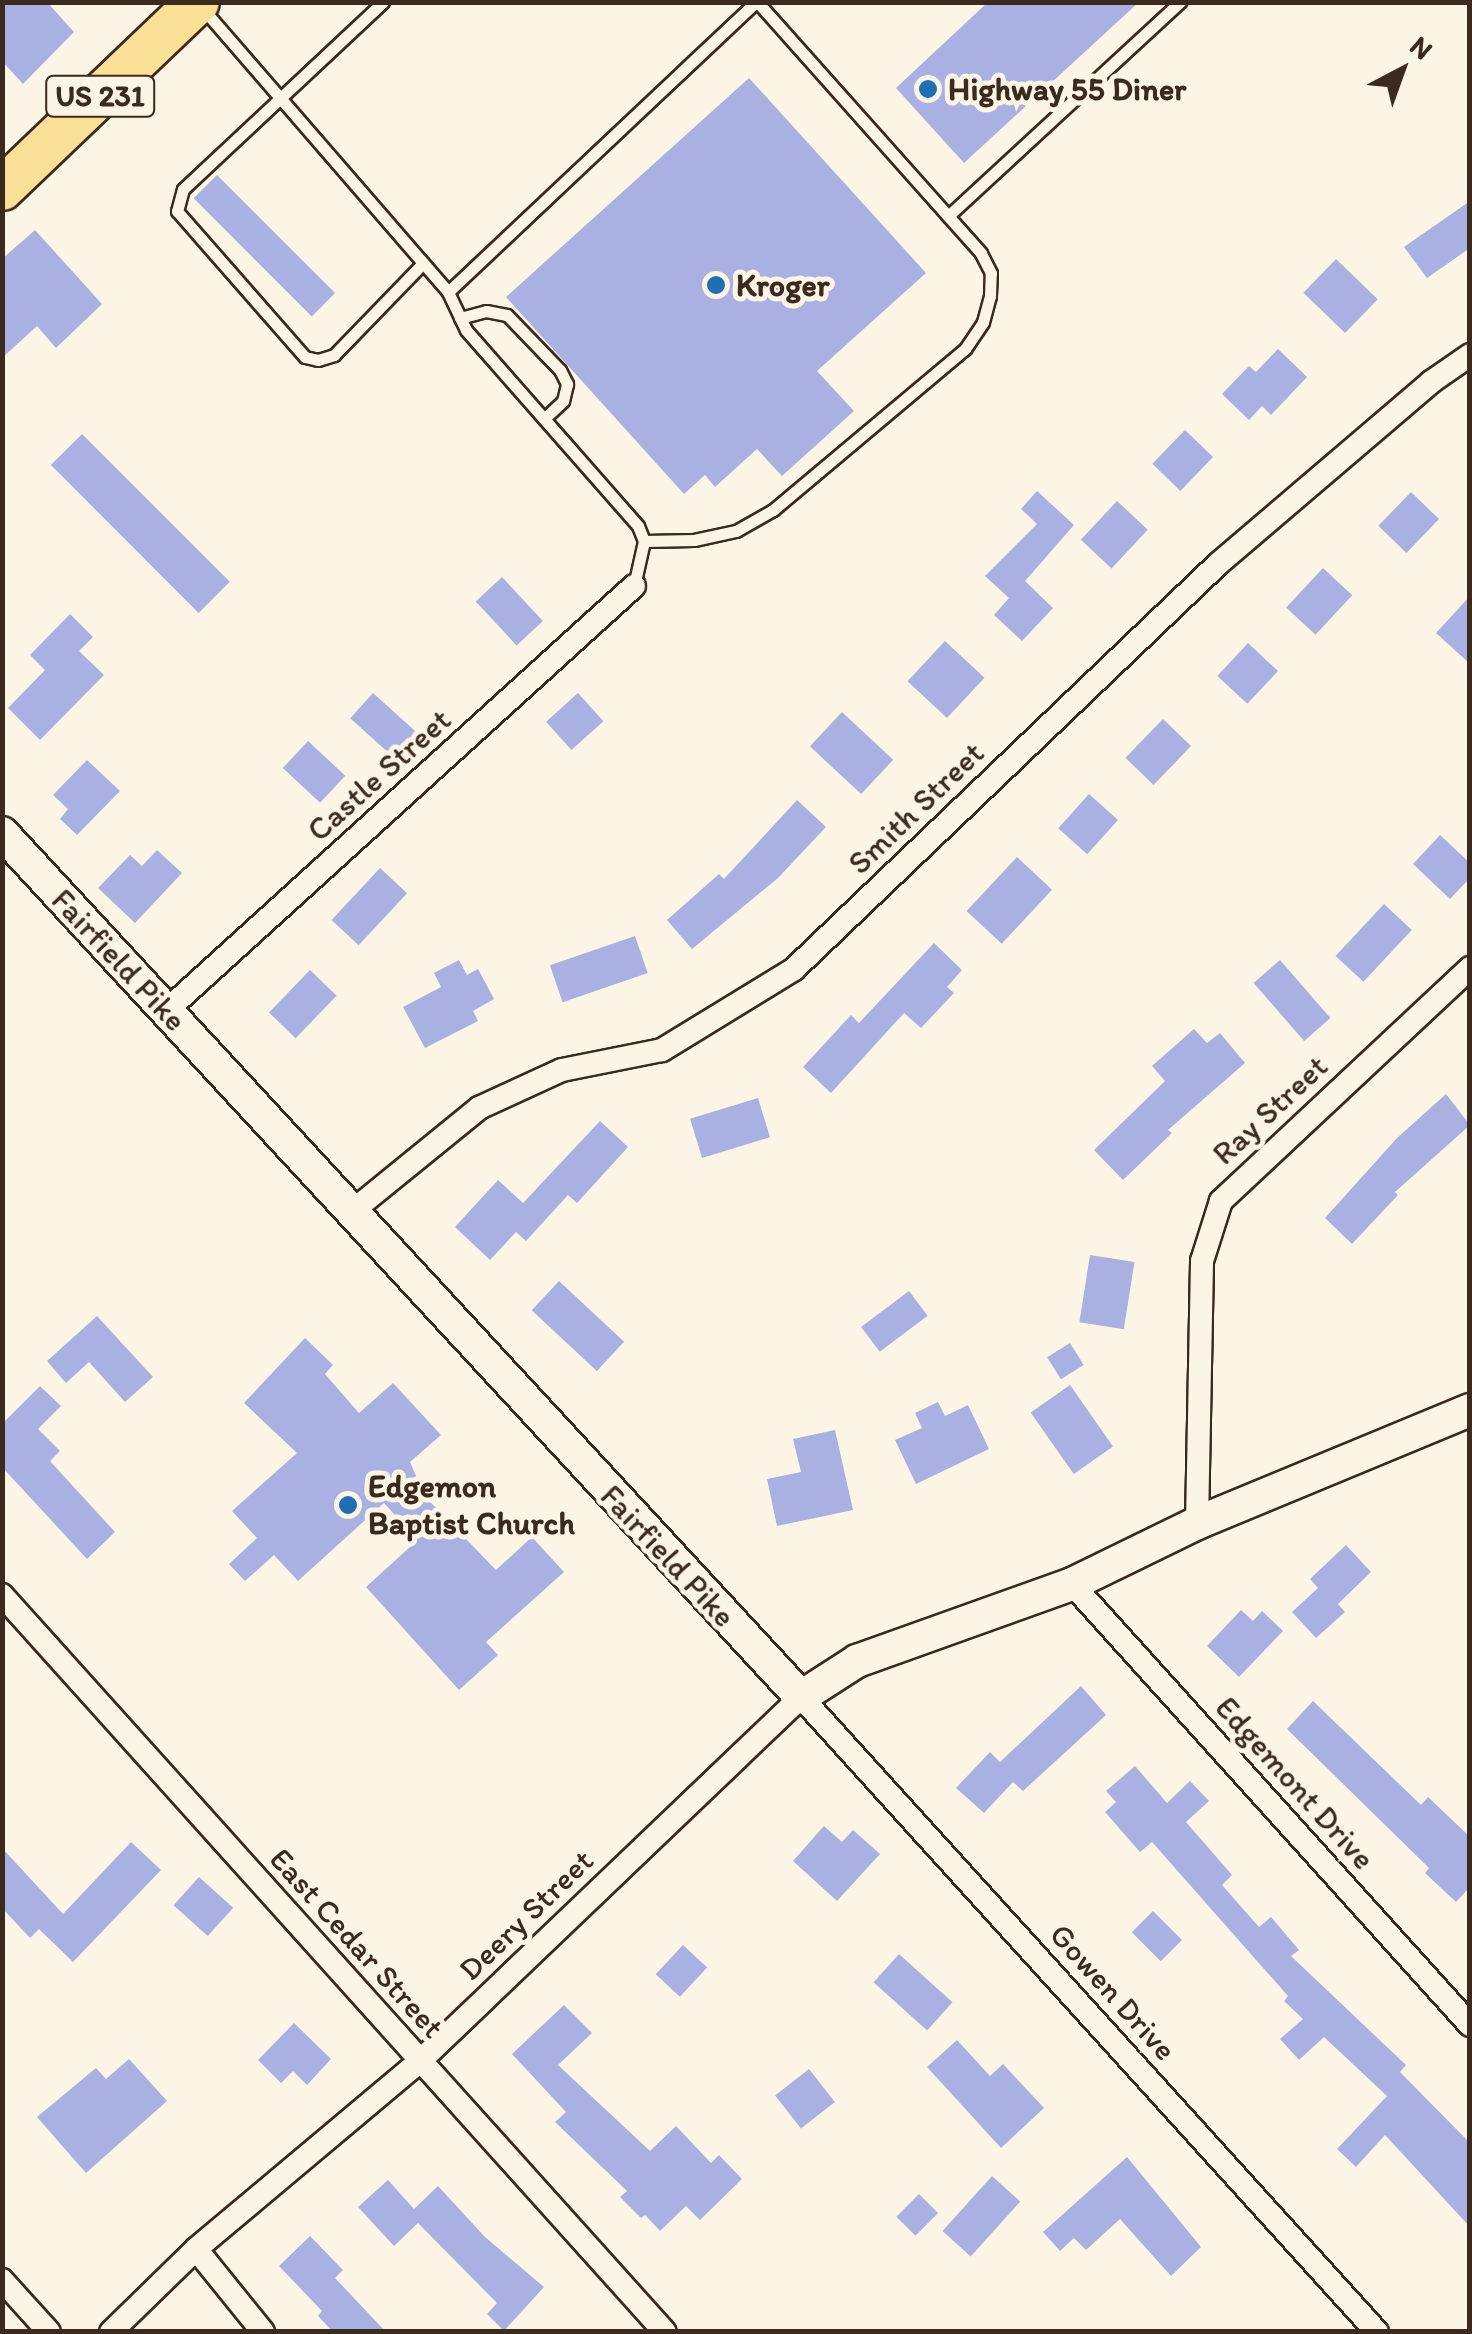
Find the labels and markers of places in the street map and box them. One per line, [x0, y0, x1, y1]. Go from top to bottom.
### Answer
place label: Highway 55 Diner [948, 70, 1186, 108]
marker: Highway 55 Diner [917, 78, 939, 100]
place label: Kroger [736, 266, 829, 304]
marker: Kroger [705, 274, 727, 296]
place label: Edgemon Baptist Church [368, 1468, 576, 1543]
marker: Edgemon Baptist Church [337, 1494, 359, 1516]

